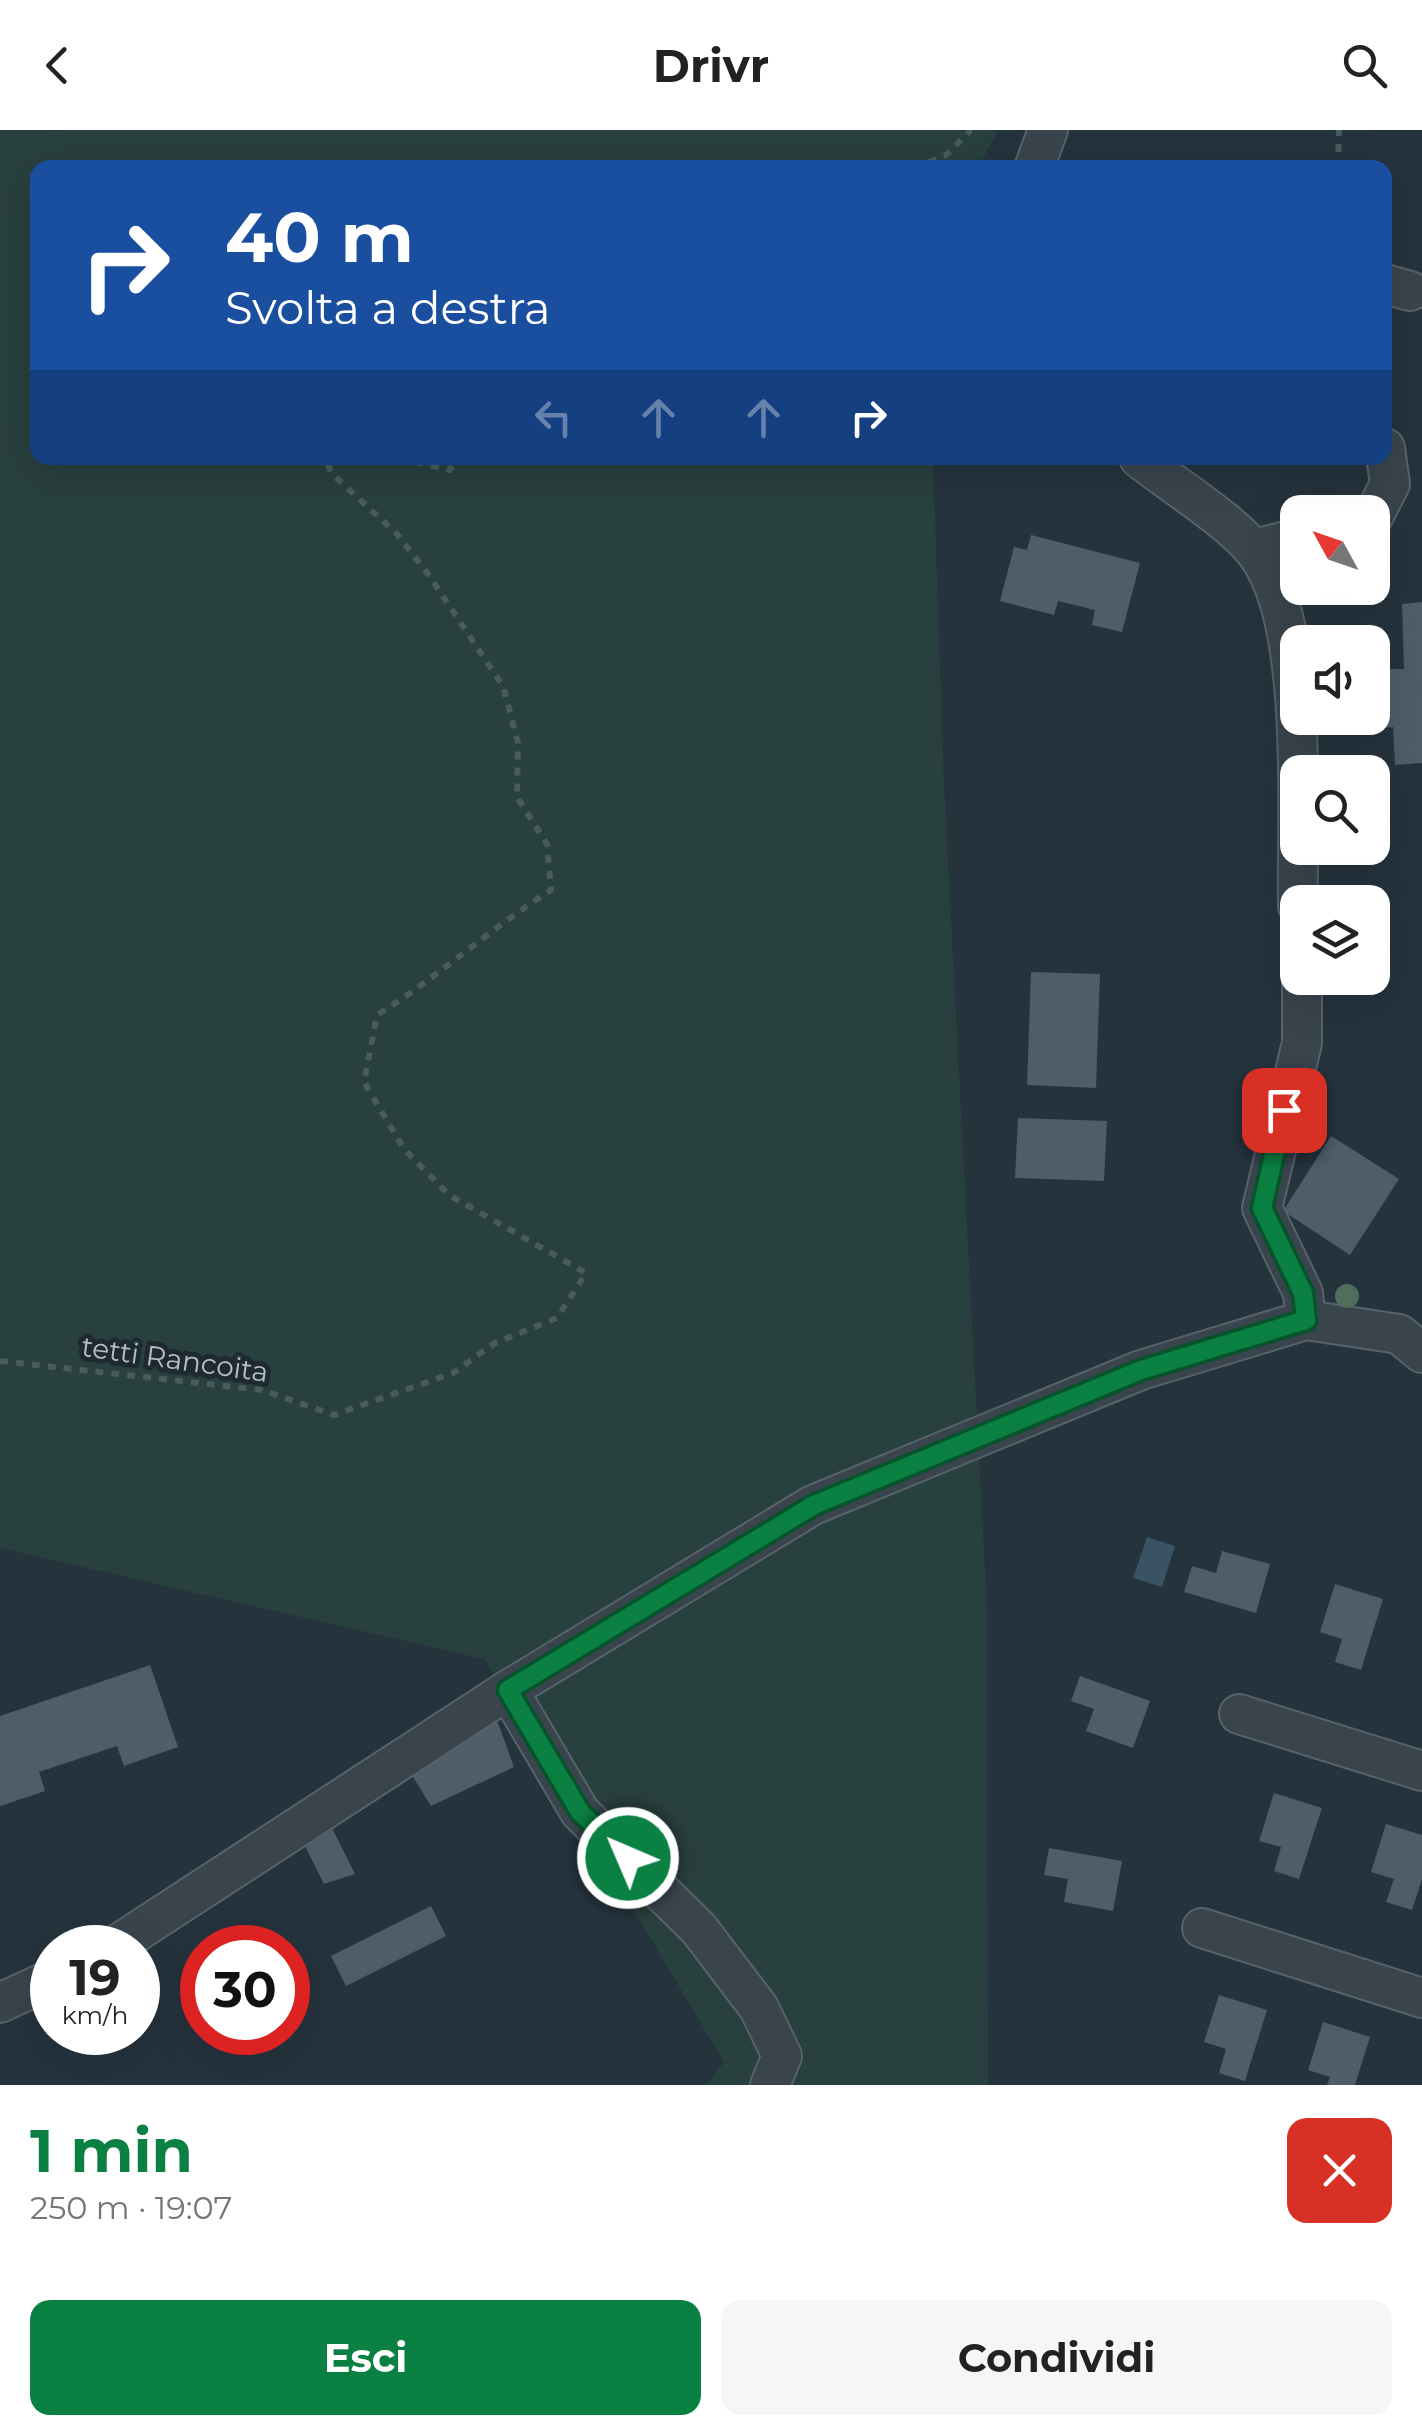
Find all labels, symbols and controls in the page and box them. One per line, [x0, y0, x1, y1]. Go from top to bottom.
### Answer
icon: back [30, 38, 85, 93]
text: Drivr [653, 38, 769, 93]
icon: search [1337, 38, 1392, 93]
text: 40 m [225, 194, 414, 280]
icon: right [60, 200, 190, 330]
text: Svolta a destra [225, 280, 551, 335]
icon: left [526, 390, 581, 445]
icon: ahead [631, 390, 686, 445]
icon: ahead [736, 390, 791, 445]
icon: right [841, 390, 896, 445]
north arrow [1280, 495, 1390, 605]
map controls [1280, 495, 1390, 995]
button: sound [1280, 625, 1390, 735]
button: search [1280, 755, 1390, 865]
button: layers [1280, 885, 1390, 995]
pin [1242, 1068, 1327, 1153]
icon: arrive [1257, 1083, 1312, 1138]
street label: tetti Rancoita [79, 1329, 271, 1389]
position arrow [576, 1806, 680, 1910]
speed limit sign: 30 [180, 1925, 310, 2055]
text: 19 [69, 1947, 121, 2008]
text: km/h [62, 2000, 128, 2030]
text: 1 min [30, 2114, 193, 2187]
button: close [1287, 2118, 1392, 2223]
text: 250 m · 19:07 [30, 2188, 232, 2227]
button: Esci [30, 2300, 701, 2415]
button: Condividi [721, 2300, 1392, 2415]

